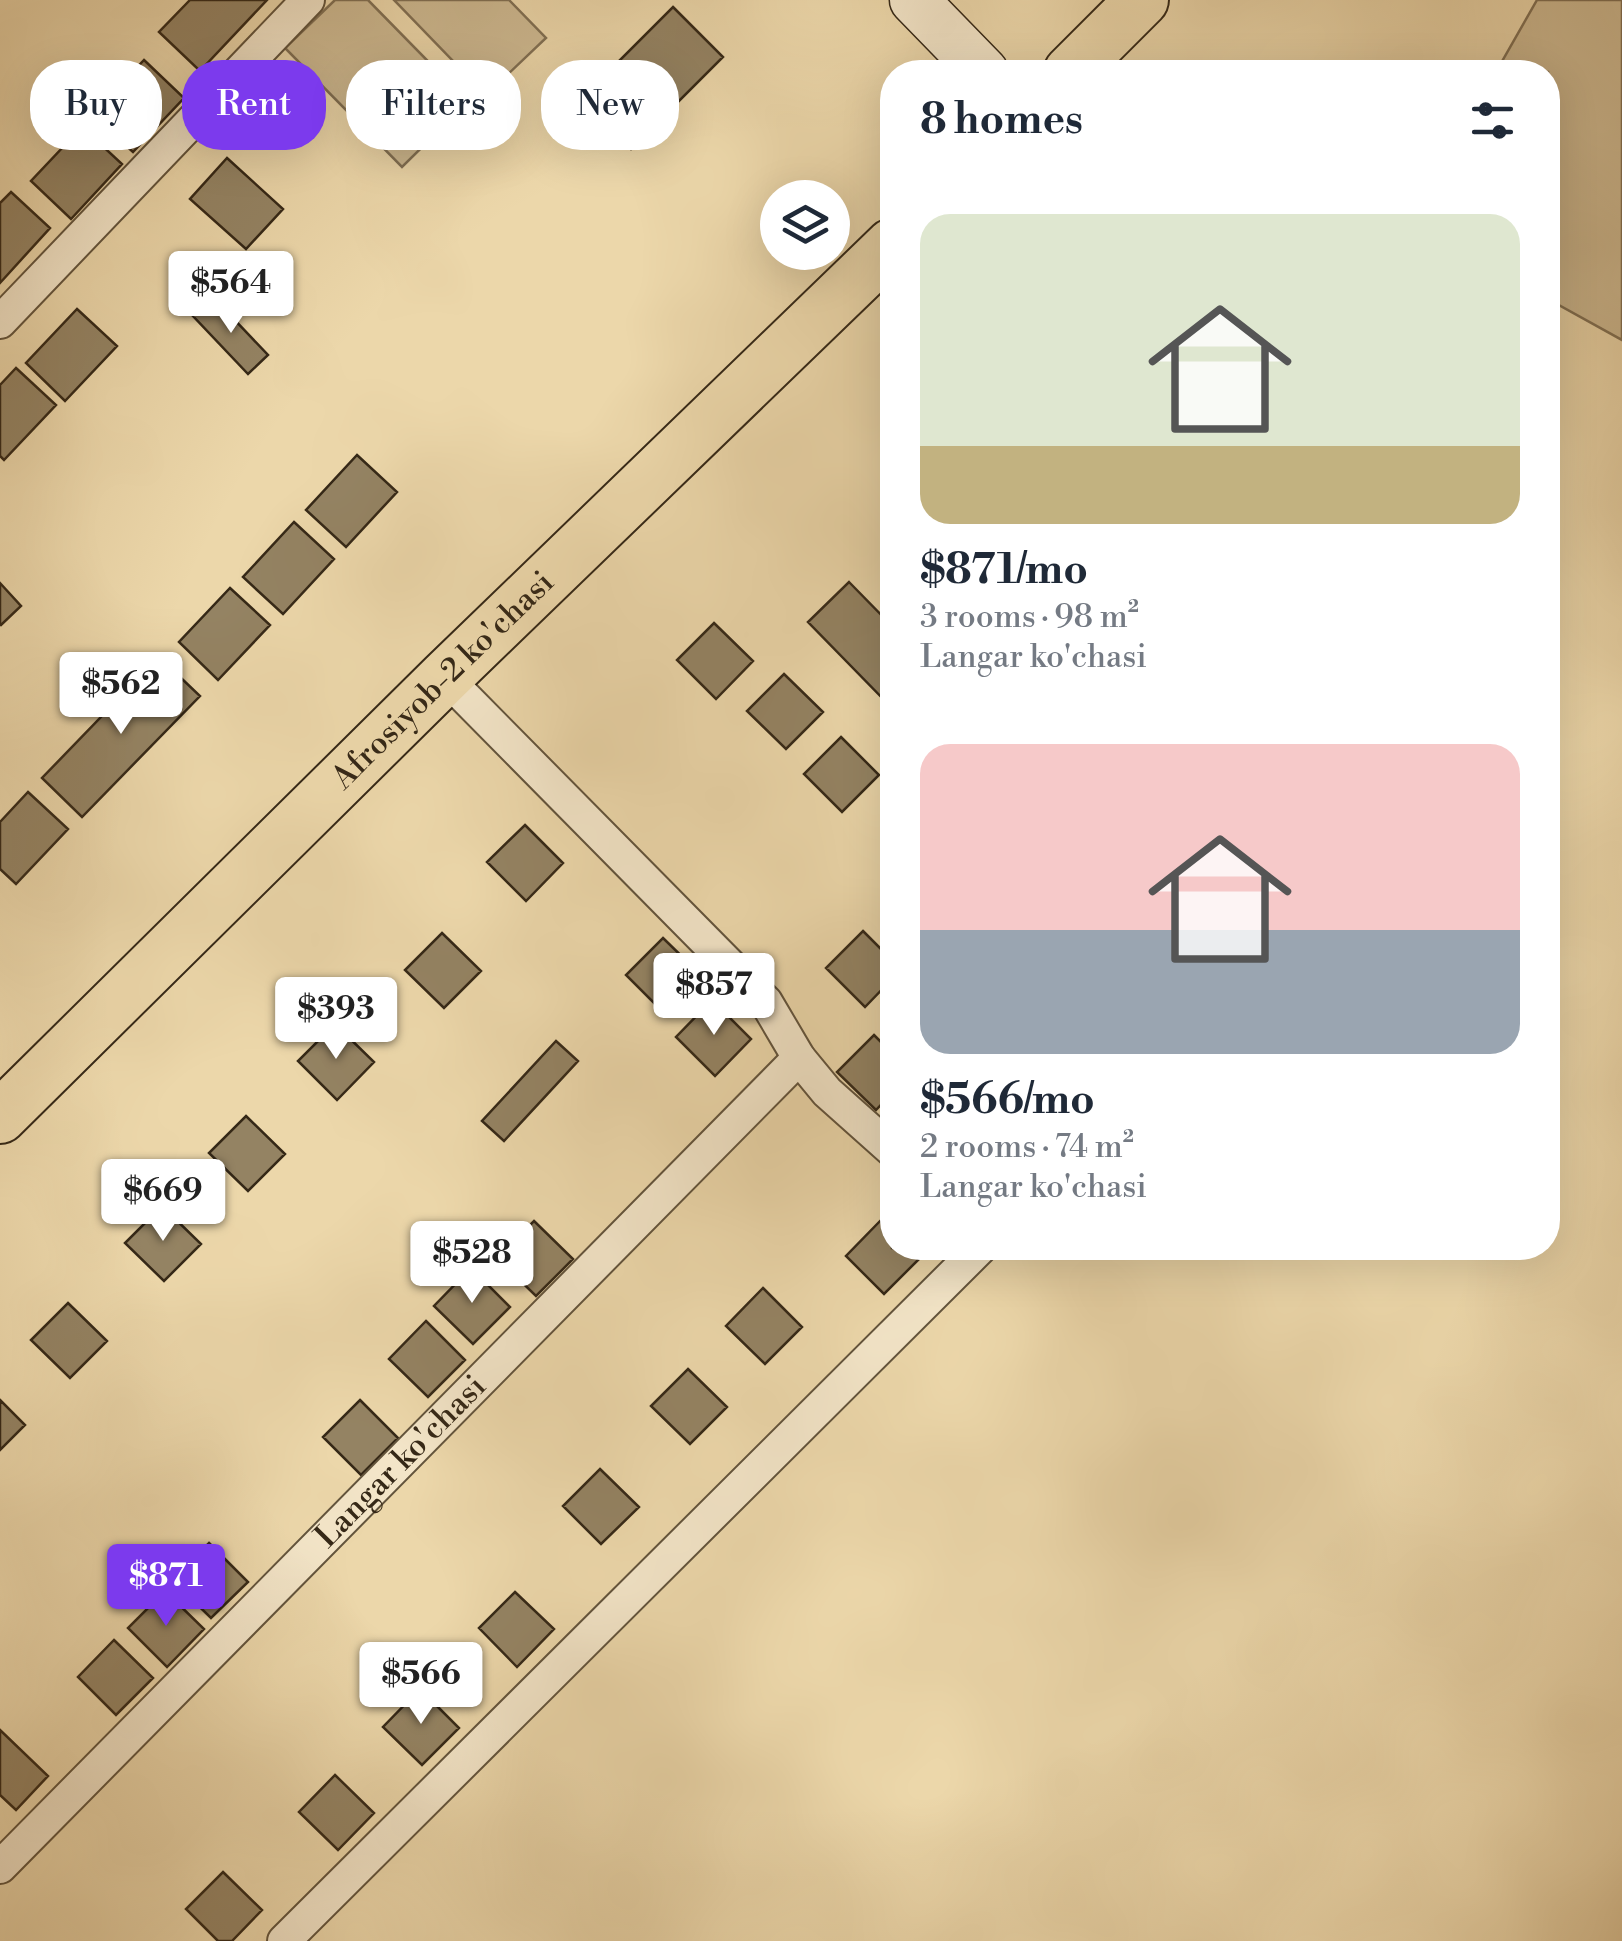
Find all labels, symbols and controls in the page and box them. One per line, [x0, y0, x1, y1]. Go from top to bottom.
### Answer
chip: Buy [30, 60, 162, 150]
chip: Rent [182, 60, 326, 150]
chip: Filters [346, 60, 521, 150]
chip: New [541, 60, 679, 150]
icon: filters [1465, 93, 1520, 148]
text: 8 homes [920, 94, 1083, 147]
map controls [760, 180, 850, 270]
button: layers [760, 180, 850, 270]
pin: $564 [172, 251, 290, 336]
text: $564 [190, 263, 272, 303]
icon: home [1130, 279, 1310, 459]
text: $871/mo [920, 544, 1088, 597]
street label: Afrosiyob-2 ko'chasi [322, 563, 562, 798]
text: 3 rooms · 98 m² [920, 597, 1139, 637]
text: Langar ko'chasi [920, 637, 1147, 677]
pin: $562 [62, 652, 180, 737]
text: $562 [81, 664, 161, 704]
icon: home [1130, 809, 1310, 989]
pin: $857 [655, 953, 773, 1038]
text: $857 [675, 965, 753, 1005]
pin: $393 [277, 977, 395, 1062]
text: $393 [297, 989, 375, 1029]
text: $566/mo [920, 1074, 1095, 1127]
text: 2 rooms · 74 m² [920, 1127, 1134, 1167]
pin: $669 [104, 1159, 222, 1244]
text: Langar ko'chasi [920, 1167, 1147, 1207]
text: $669 [123, 1171, 203, 1211]
pin: $528 [413, 1221, 531, 1306]
text: $528 [432, 1233, 512, 1273]
street label: Langar ko'chasi [307, 1367, 495, 1556]
pin: $871 [107, 1544, 225, 1629]
text: $871 [129, 1556, 203, 1596]
pin: $566 [362, 1642, 480, 1727]
text: $566 [381, 1654, 461, 1694]

